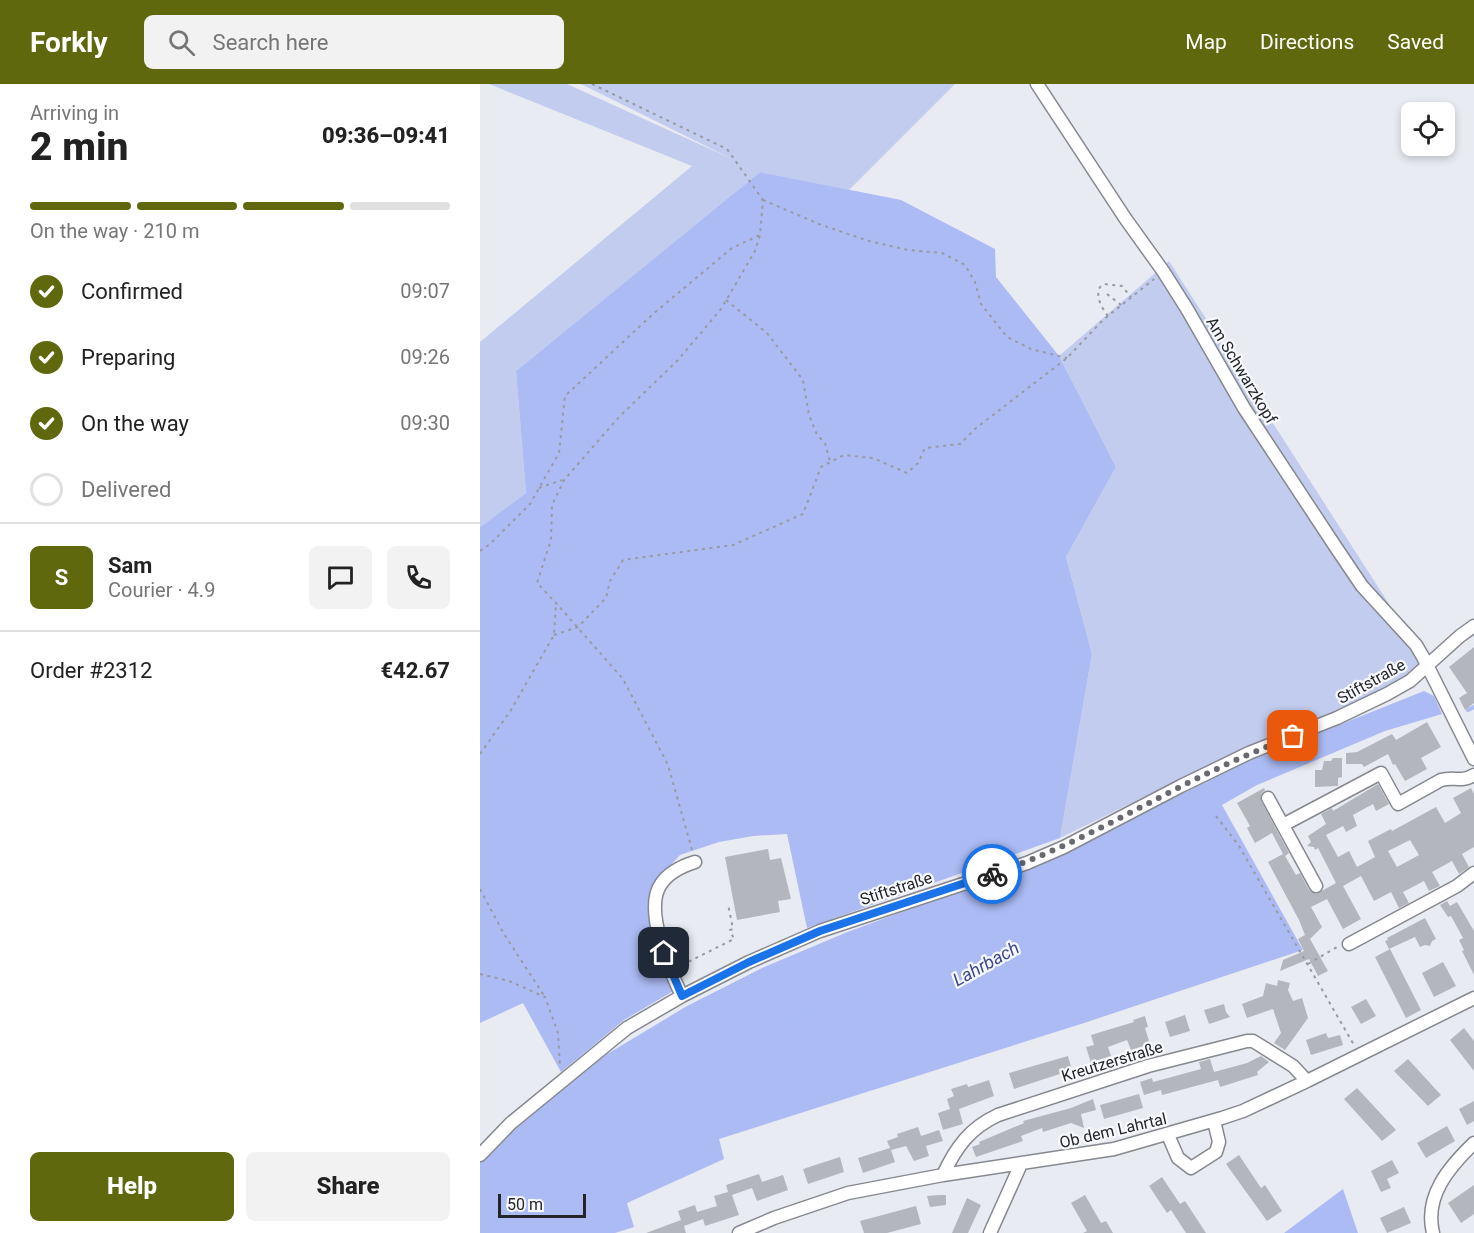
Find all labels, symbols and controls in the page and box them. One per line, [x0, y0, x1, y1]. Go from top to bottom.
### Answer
search box [144, 15, 564, 69]
text: Forkly [30, 26, 108, 59]
icon: search [165, 26, 198, 59]
text: Search here [213, 30, 328, 55]
text: Map [1185, 30, 1227, 54]
text: Directions [1260, 30, 1354, 54]
text: Saved [1387, 30, 1444, 54]
text: Arriving in [30, 101, 119, 125]
map controls [1401, 102, 1455, 156]
button: locate [1401, 102, 1455, 156]
text: 09:36–09:41 [322, 123, 450, 148]
text: 2 min [30, 124, 128, 170]
text: On the way · 210 m [30, 219, 199, 243]
icon: check [30, 275, 63, 308]
text: Confirmed [81, 279, 183, 304]
text: 09:07 [400, 279, 450, 303]
street label: Am Schwarzkopf [1202, 314, 1281, 427]
icon: check [30, 341, 63, 374]
text: Preparing [81, 345, 175, 370]
text: 09:26 [400, 345, 450, 369]
icon: check [30, 407, 63, 440]
text: On the way [81, 411, 189, 436]
text: 09:30 [400, 411, 450, 435]
text: Delivered [81, 477, 171, 502]
button: chat [309, 546, 372, 609]
button: phone [387, 546, 450, 609]
text: Sam [108, 553, 152, 578]
text: S [55, 565, 68, 590]
text: Courier · 4.9 [108, 578, 215, 602]
street label: Stiftstraße [1334, 655, 1409, 708]
text: Order #2312 [30, 658, 152, 683]
text: €42.67 [381, 658, 450, 683]
pin [1267, 710, 1318, 761]
icon: bag [1276, 719, 1309, 752]
courier [962, 844, 1022, 904]
icon: bike [976, 858, 1009, 891]
street label: Stiftstraße [858, 868, 935, 909]
pin [638, 927, 689, 978]
icon: home [647, 936, 680, 969]
water label: Lahrbach [949, 937, 1023, 990]
street label: Kreutzerstraße [1059, 1037, 1165, 1086]
street label: Ob dem Lahrtal [1058, 1109, 1168, 1152]
button: Help [30, 1152, 234, 1221]
button: Share [246, 1152, 450, 1221]
scale bar [498, 1191, 586, 1218]
text: 50 m [507, 1195, 543, 1214]

